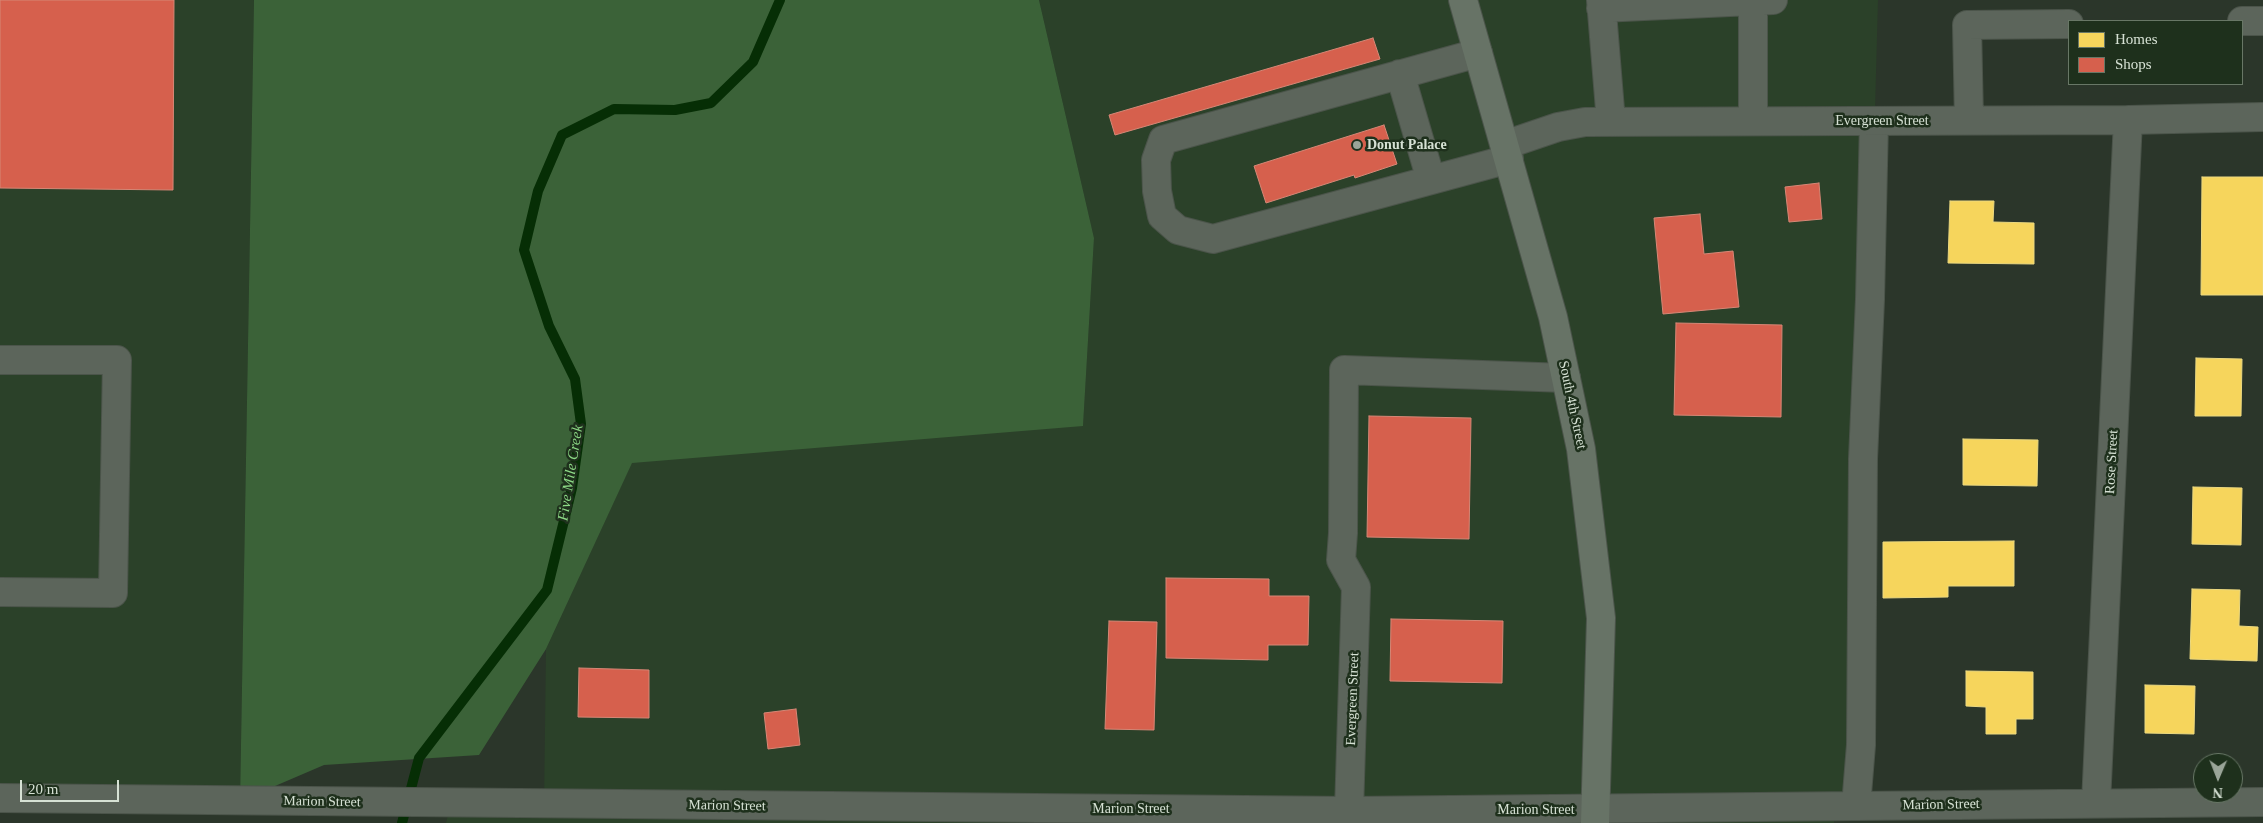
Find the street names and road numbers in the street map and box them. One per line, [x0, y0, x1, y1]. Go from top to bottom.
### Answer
street label: Evergreen Street [1835, 113, 1929, 129]
street label: South 4th Street [1554, 359, 1590, 451]
street label: Rose Street [2102, 430, 2122, 494]
street label: Evergreen Street [1343, 652, 1363, 746]
street label: Marion Street [283, 793, 361, 811]
street label: Marion Street [1902, 796, 1980, 814]
street label: Marion Street [688, 797, 766, 815]
street label: Marion Street [1092, 801, 1170, 817]
street label: Marion Street [1497, 802, 1575, 818]

